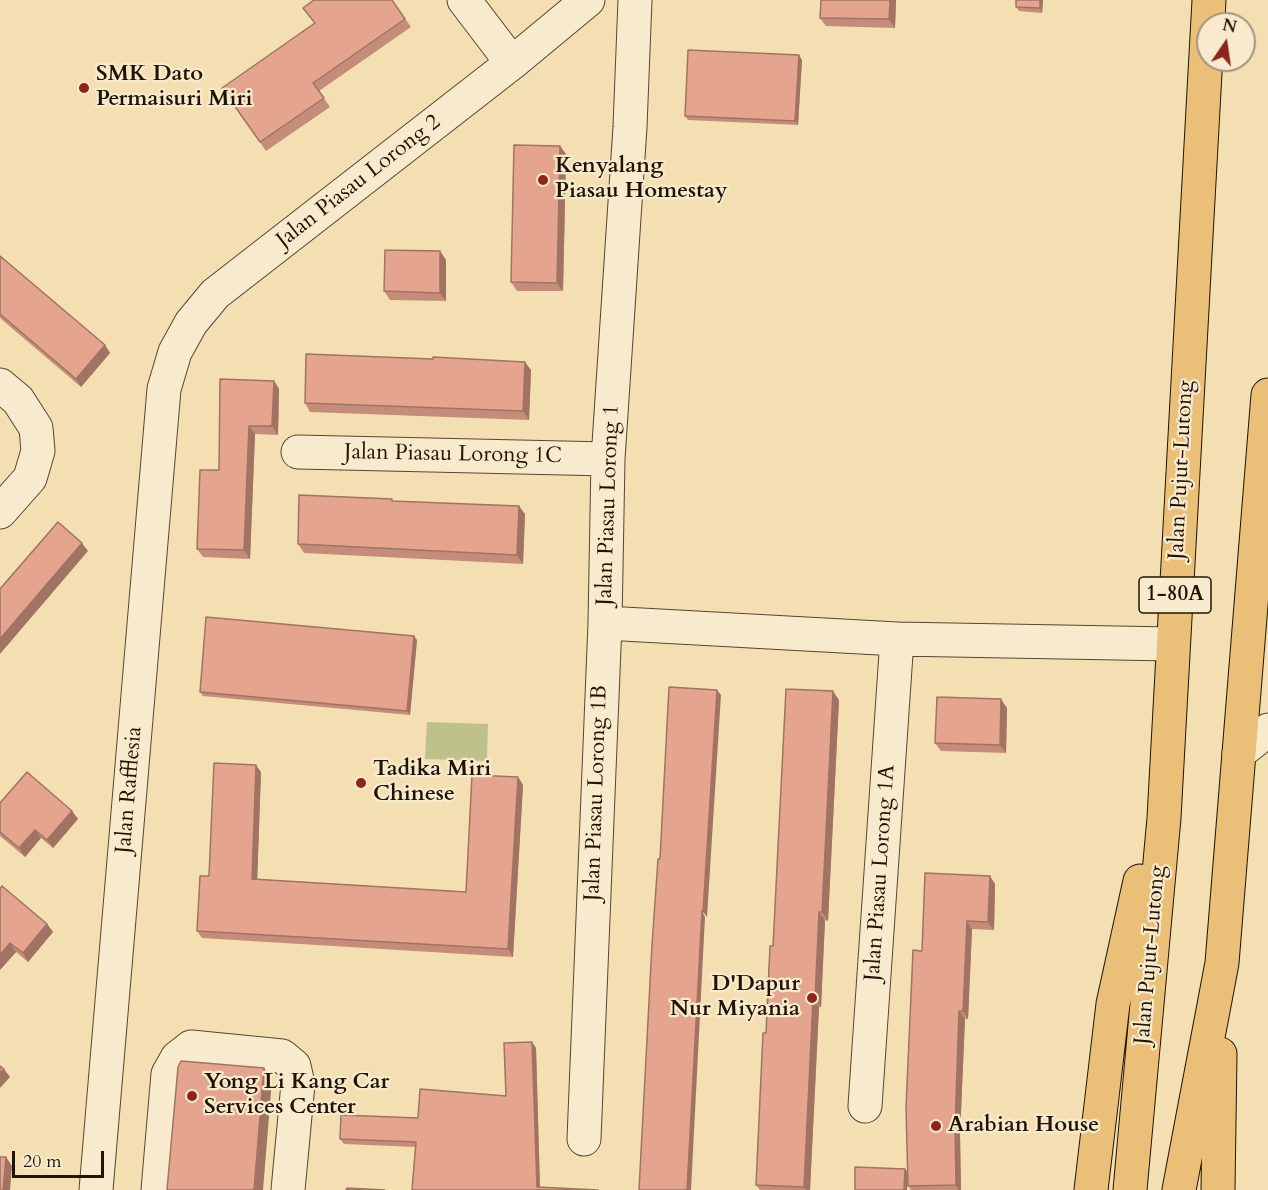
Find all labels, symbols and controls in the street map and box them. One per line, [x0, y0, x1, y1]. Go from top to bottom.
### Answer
north arrow [1196, 12, 1256, 72]
text: N [1220, 14, 1239, 39]
place label: SMK Dato Permaisuri Miri [96, 62, 252, 113]
marker: SMK Dato Permaisuri Miri [77, 81, 91, 95]
street label: Jalan Piasau Lorong 2 [272, 110, 446, 254]
place label: Kenyalang Piasau Homestay [555, 154, 727, 206]
marker: Kenyalang Piasau Homestay [536, 173, 550, 187]
street label: Jalan Pujut-Lutong [1164, 380, 1200, 560]
street label: Jalan Piasau Lorong 1 [592, 404, 626, 606]
street label: Jalan Piasau Lorong 1C [344, 440, 562, 470]
road number: 1-80A [1139, 577, 1211, 613]
street label: Jalan Piasau Lorong 1B [580, 685, 614, 901]
street label: Jalan Rafflesia [111, 725, 149, 855]
place label: Tadika Miri Chinese [373, 757, 491, 808]
street label: Jalan Piasau Lorong 1A [860, 764, 902, 982]
marker: Tadika Miri Chinese [354, 776, 368, 790]
street label: Jalan Pujut-Lutong [1130, 864, 1172, 1046]
place label: D'Dapur Nur Miyania [670, 972, 800, 1023]
marker: D'Dapur Nur Miyania [805, 991, 819, 1005]
place label: Yong Li Kang Car Services Center [204, 1070, 389, 1122]
marker: Yong Li Kang Car Services Center [185, 1089, 199, 1103]
place label: Arabian House [948, 1113, 1099, 1139]
marker: Arabian House [929, 1119, 943, 1133]
scale bar [15, 1139, 106, 1177]
text: 20 m [23, 1149, 62, 1174]

